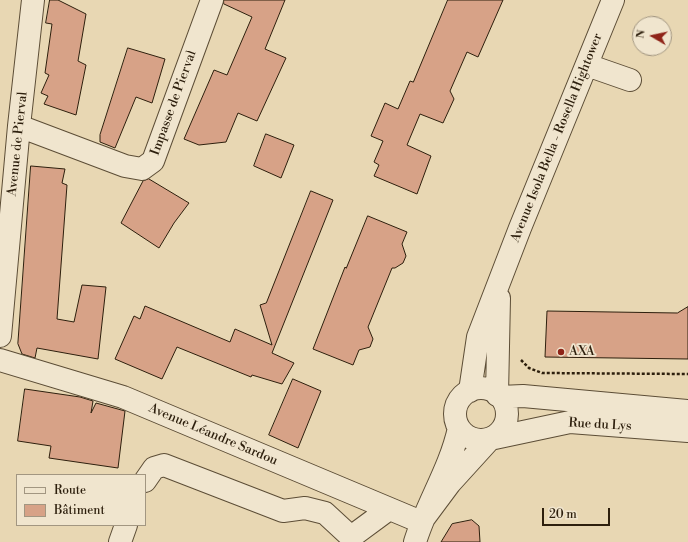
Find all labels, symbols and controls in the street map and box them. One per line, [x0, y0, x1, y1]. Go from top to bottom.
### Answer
north arrow [632, 16, 672, 56]
text: N [634, 29, 649, 40]
street label: Avenue Isola Bella - Rosella Hightower [508, 31, 606, 245]
street label: Impasse de Pierval [148, 48, 200, 158]
street label: Avenue de Pierval [5, 91, 31, 197]
place label: AXA [569, 344, 595, 360]
marker: AXA [556, 347, 566, 357]
street label: Avenue Léandre Sardou [146, 401, 280, 469]
street label: Rue du Lys [568, 416, 632, 434]
legend [16, 474, 146, 526]
text: Route [54, 483, 86, 498]
scale bar [544, 500, 612, 526]
text: Bâtiment [54, 503, 105, 518]
text: 20 m [549, 507, 577, 522]

